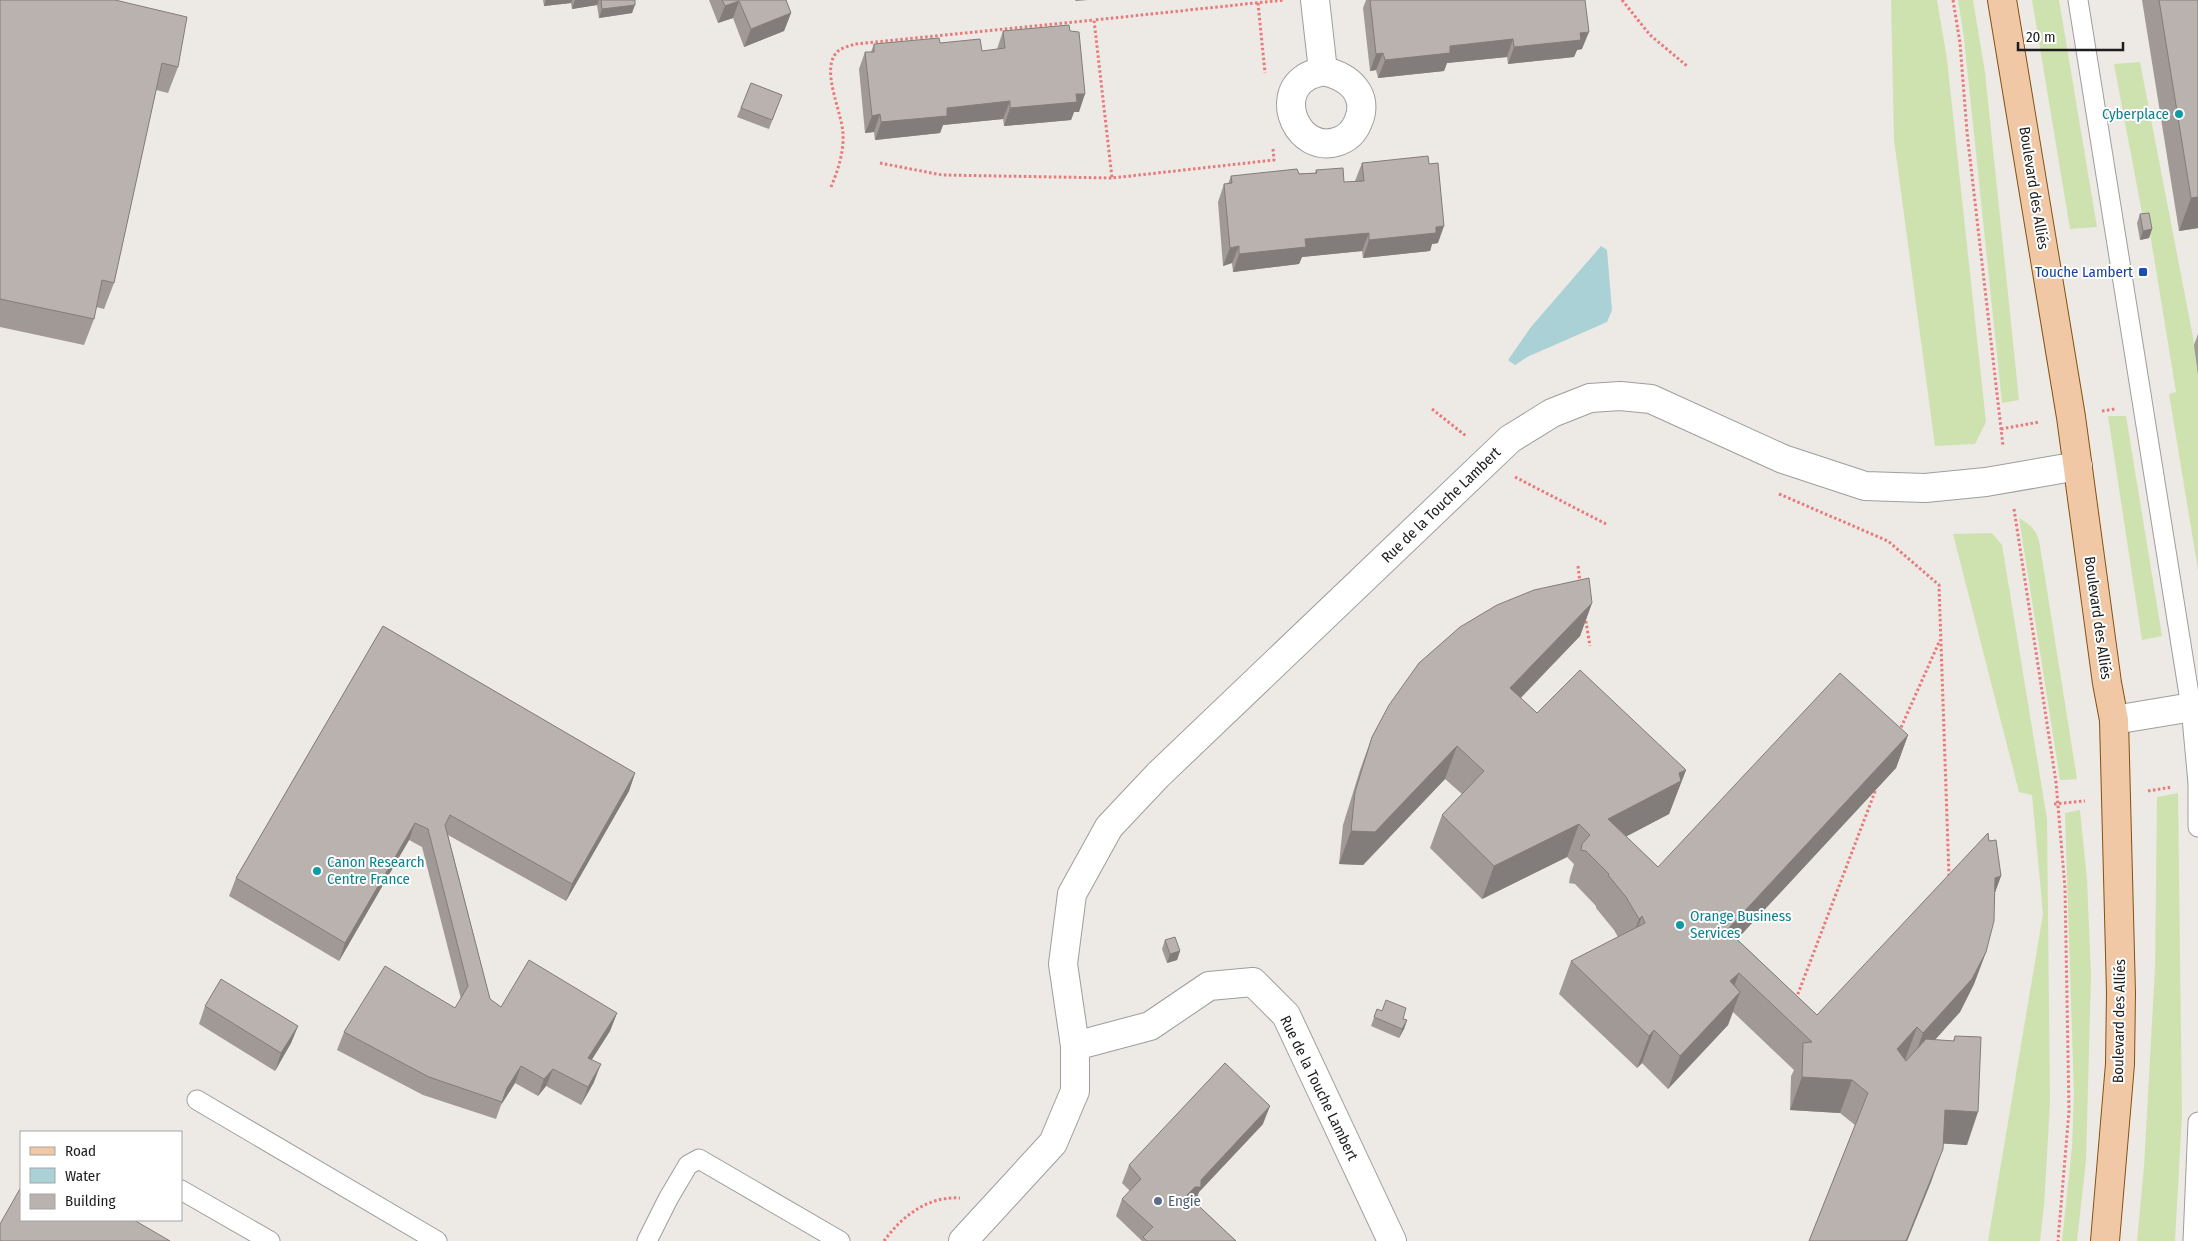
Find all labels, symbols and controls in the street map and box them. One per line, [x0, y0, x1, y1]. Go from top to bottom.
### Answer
scale bar [2018, 20, 2123, 52]
text: 20 m [2026, 28, 2056, 46]
place label: Cyberplace [2102, 105, 2169, 123]
marker: Cyberplace [2173, 108, 2185, 120]
street label: Boulevard des Alliés [2015, 125, 2053, 251]
place label: Touche Lambert [2035, 263, 2133, 281]
marker: Touche Lambert [2137, 266, 2149, 278]
street label: Rue de la Touche Lambert [1378, 443, 1504, 567]
street label: Boulevard des Alliés [2080, 555, 2116, 681]
place label: Canon Research Centre France [327, 853, 425, 888]
marker: Canon Research Centre France [311, 865, 323, 877]
place label: Orange Business Services [1690, 907, 1791, 942]
marker: Orange Business Services [1674, 919, 1686, 931]
street label: Boulevard des Alliés [2109, 959, 2129, 1083]
street label: Rue de la Touche Lambert [1276, 1013, 1362, 1163]
legend [20, 1131, 182, 1221]
text: Road [65, 1142, 96, 1160]
text: Water [65, 1167, 101, 1185]
text: Building [65, 1192, 116, 1210]
place label: Engie [1168, 1192, 1201, 1210]
marker: Engie [1152, 1195, 1164, 1207]

